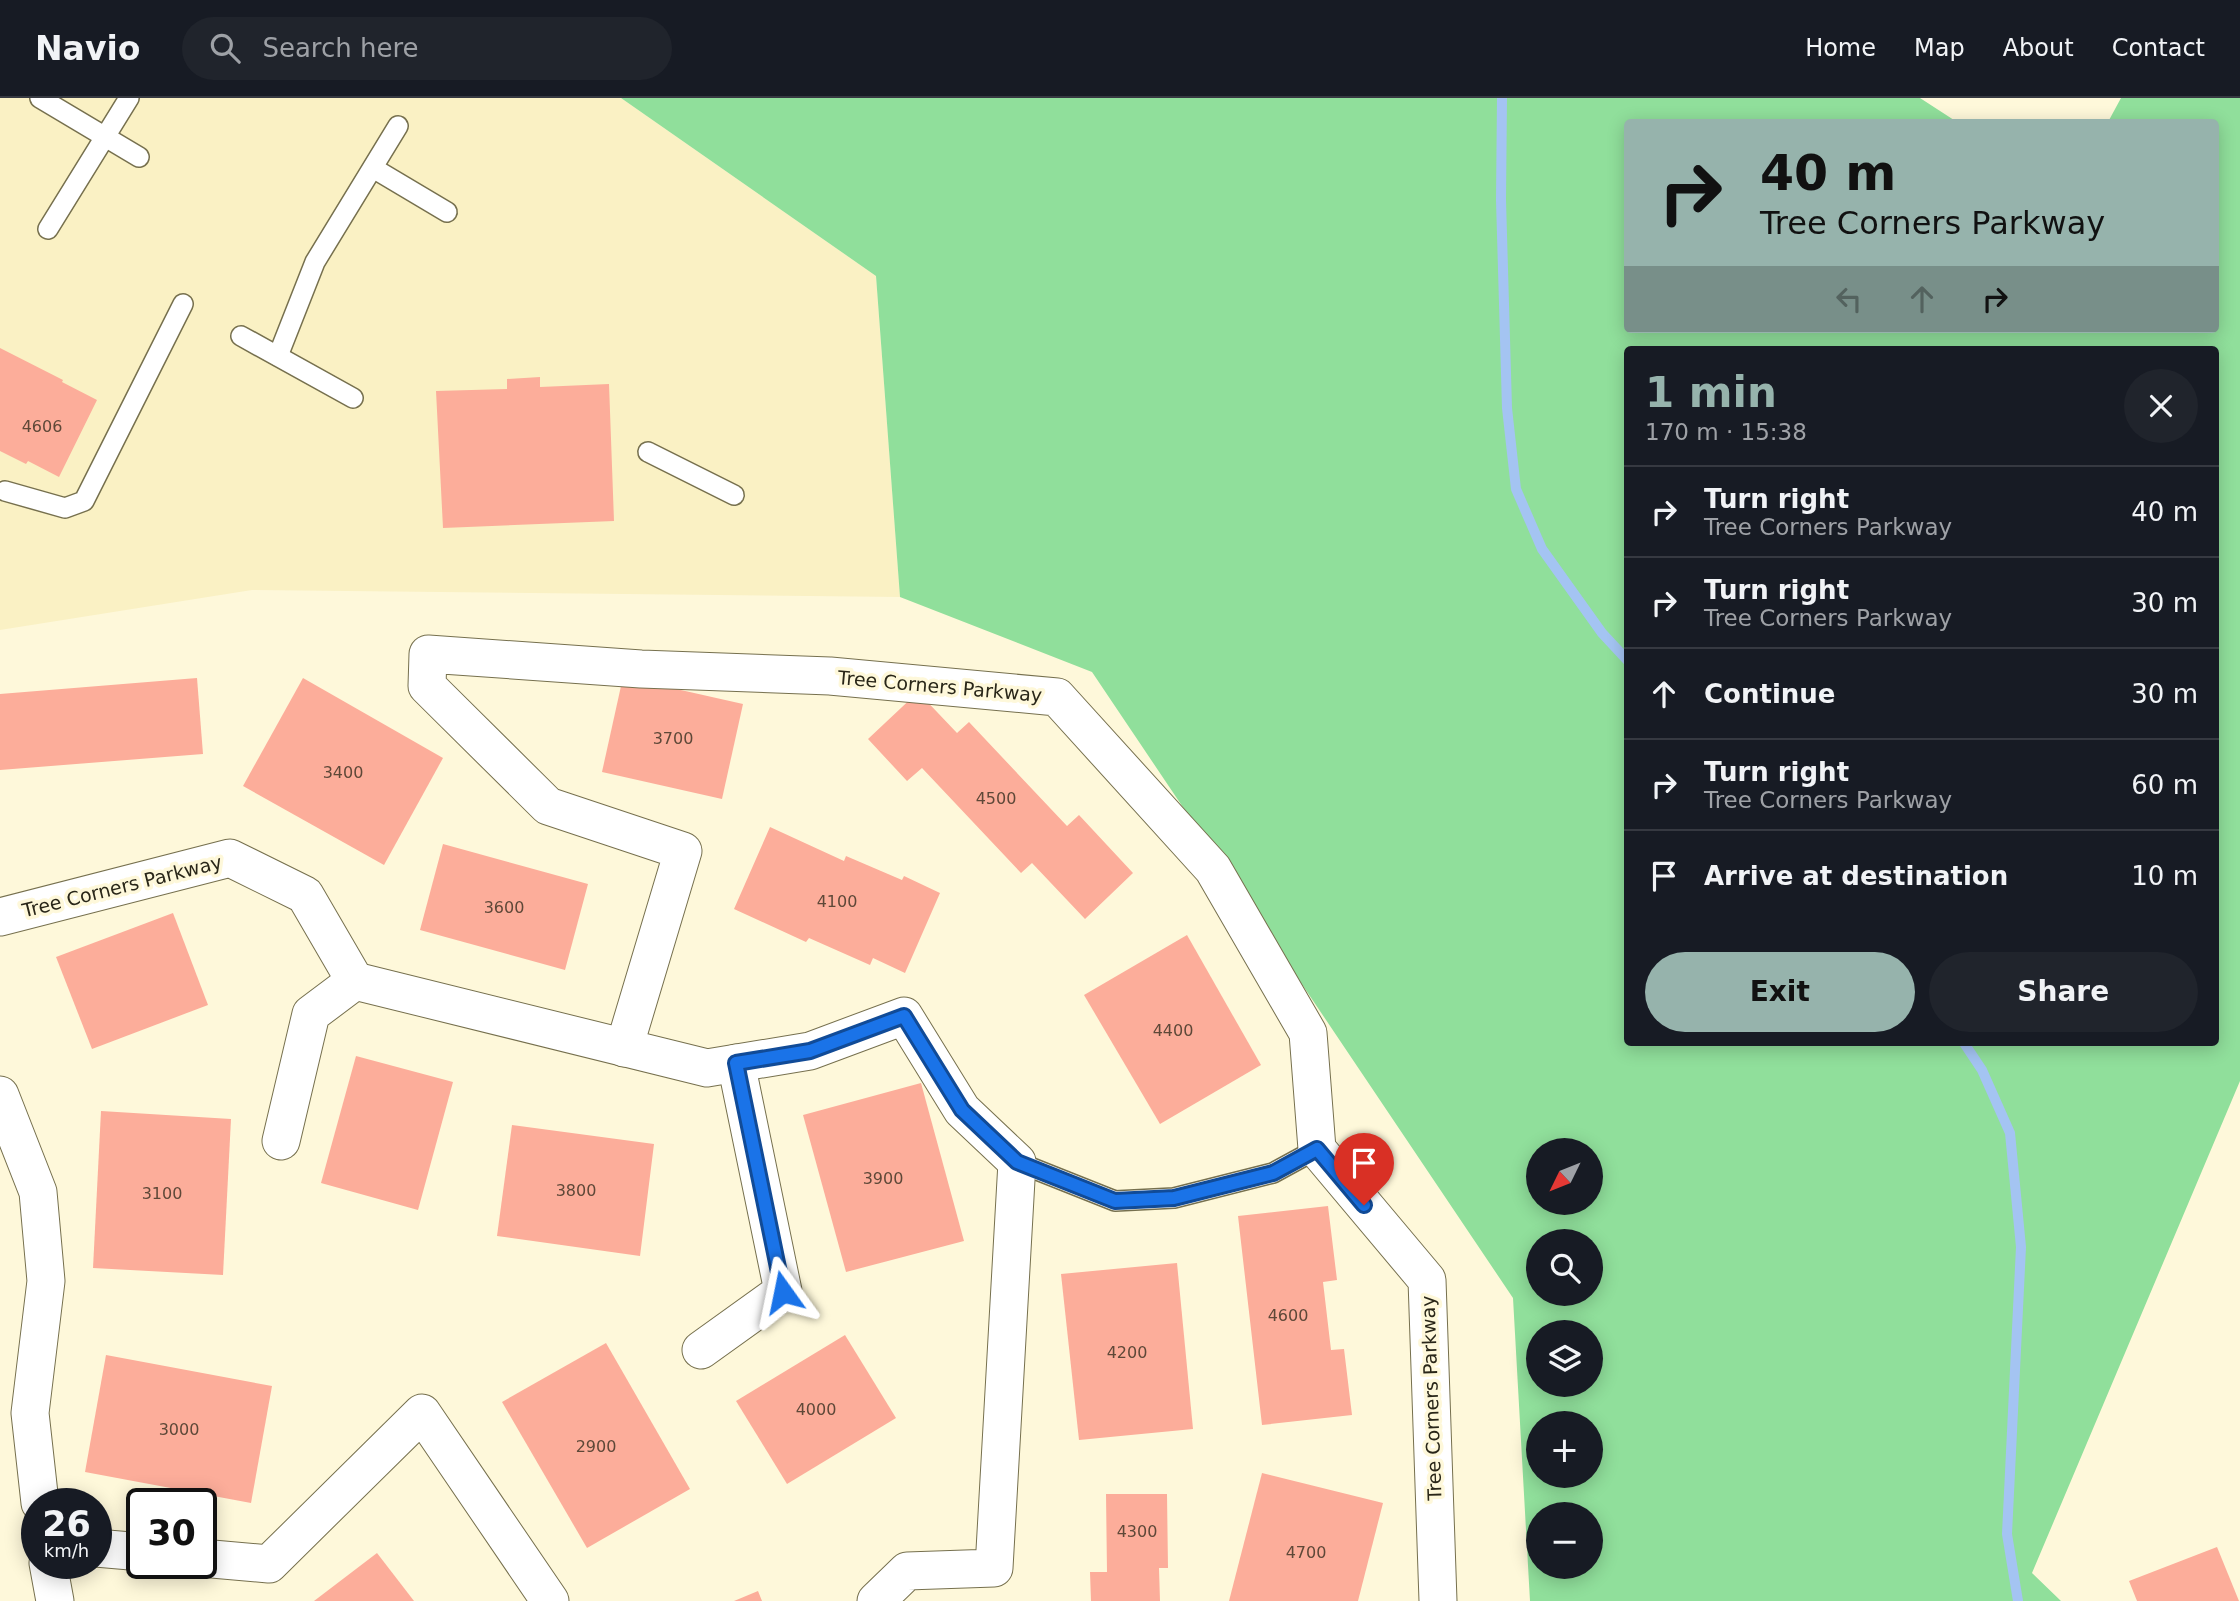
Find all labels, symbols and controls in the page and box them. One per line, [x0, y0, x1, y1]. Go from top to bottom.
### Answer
search box [182, 17, 672, 80]
text: Navio [35, 29, 140, 68]
icon: search [206, 29, 244, 67]
text: Search here [262, 33, 419, 63]
text: Home [1805, 34, 1876, 62]
text: Map [1914, 34, 1965, 62]
text: About [2003, 34, 2074, 62]
text: Contact [2112, 34, 2205, 62]
text: 40 m [1760, 145, 1896, 202]
icon: right [1645, 147, 1736, 238]
text: Tree Corners Parkway [1760, 204, 2105, 242]
icon: left [1830, 280, 1868, 318]
icon: ahead [1903, 280, 1941, 318]
icon: right [1976, 280, 2014, 318]
text: 1 min [1645, 368, 1777, 417]
button: close [2124, 369, 2198, 443]
house number: 4606 [22, 417, 62, 436]
text: 170 m · 15:38 [1645, 419, 1807, 445]
text: Turn right [1704, 484, 1849, 514]
icon: right [1645, 493, 1683, 531]
text: 40 m [2131, 497, 2198, 527]
text: Tree Corners Parkway [1704, 514, 1952, 540]
text: Turn right [1704, 575, 1849, 605]
icon: right [1645, 584, 1683, 622]
text: 30 m [2131, 588, 2198, 618]
text: Tree Corners Parkway [1704, 605, 1952, 631]
street label: Tree Corners Parkway [836, 666, 1043, 706]
icon: ahead [1645, 675, 1683, 713]
text: Continue [1704, 679, 1835, 709]
text: 30 m [2131, 679, 2198, 709]
house number: 3700 [653, 729, 693, 748]
text: Turn right [1704, 757, 1849, 787]
house number: 3400 [323, 763, 363, 782]
icon: right [1645, 766, 1683, 804]
text: 60 m [2131, 770, 2198, 800]
text: Tree Corners Parkway [1704, 787, 1952, 813]
house number: 4500 [976, 789, 1016, 808]
street label: Tree Corners Parkway [19, 851, 224, 922]
icon: arrive [1645, 857, 1683, 895]
text: Arrive at destination [1704, 861, 2008, 891]
text: 10 m [2131, 861, 2198, 891]
house number: 4100 [817, 892, 857, 911]
house number: 3600 [484, 898, 524, 917]
button: Exit [1645, 952, 1915, 1032]
button: Share [1929, 952, 2198, 1032]
house number: 4400 [1153, 1021, 1193, 1040]
pin [1334, 1133, 1394, 1205]
north arrow [1526, 1138, 1603, 1214]
map controls [1526, 1138, 1603, 1579]
icon: arrive [1345, 1144, 1383, 1182]
house number: 3900 [863, 1169, 903, 1188]
house number: 3800 [556, 1181, 596, 1200]
house number: 3100 [142, 1184, 182, 1203]
button: search [1526, 1229, 1603, 1306]
position arrow [746, 1255, 820, 1329]
street label: Tree Corners Parkway [1416, 1295, 1446, 1502]
house number: 4600 [1268, 1306, 1308, 1325]
button: layers [1526, 1320, 1603, 1397]
house number: 4200 [1107, 1343, 1147, 1362]
house number: 4000 [796, 1400, 836, 1419]
button: + [1526, 1411, 1603, 1488]
house number: 3000 [159, 1420, 199, 1439]
house number: 2900 [576, 1437, 616, 1456]
speed limit sign: 30 [126, 1488, 217, 1579]
button: − [1526, 1502, 1603, 1579]
text: 26 [42, 1504, 91, 1544]
house number: 4300 [1117, 1522, 1157, 1541]
text: km/h [44, 1540, 89, 1561]
house number: 4700 [1286, 1543, 1326, 1562]

